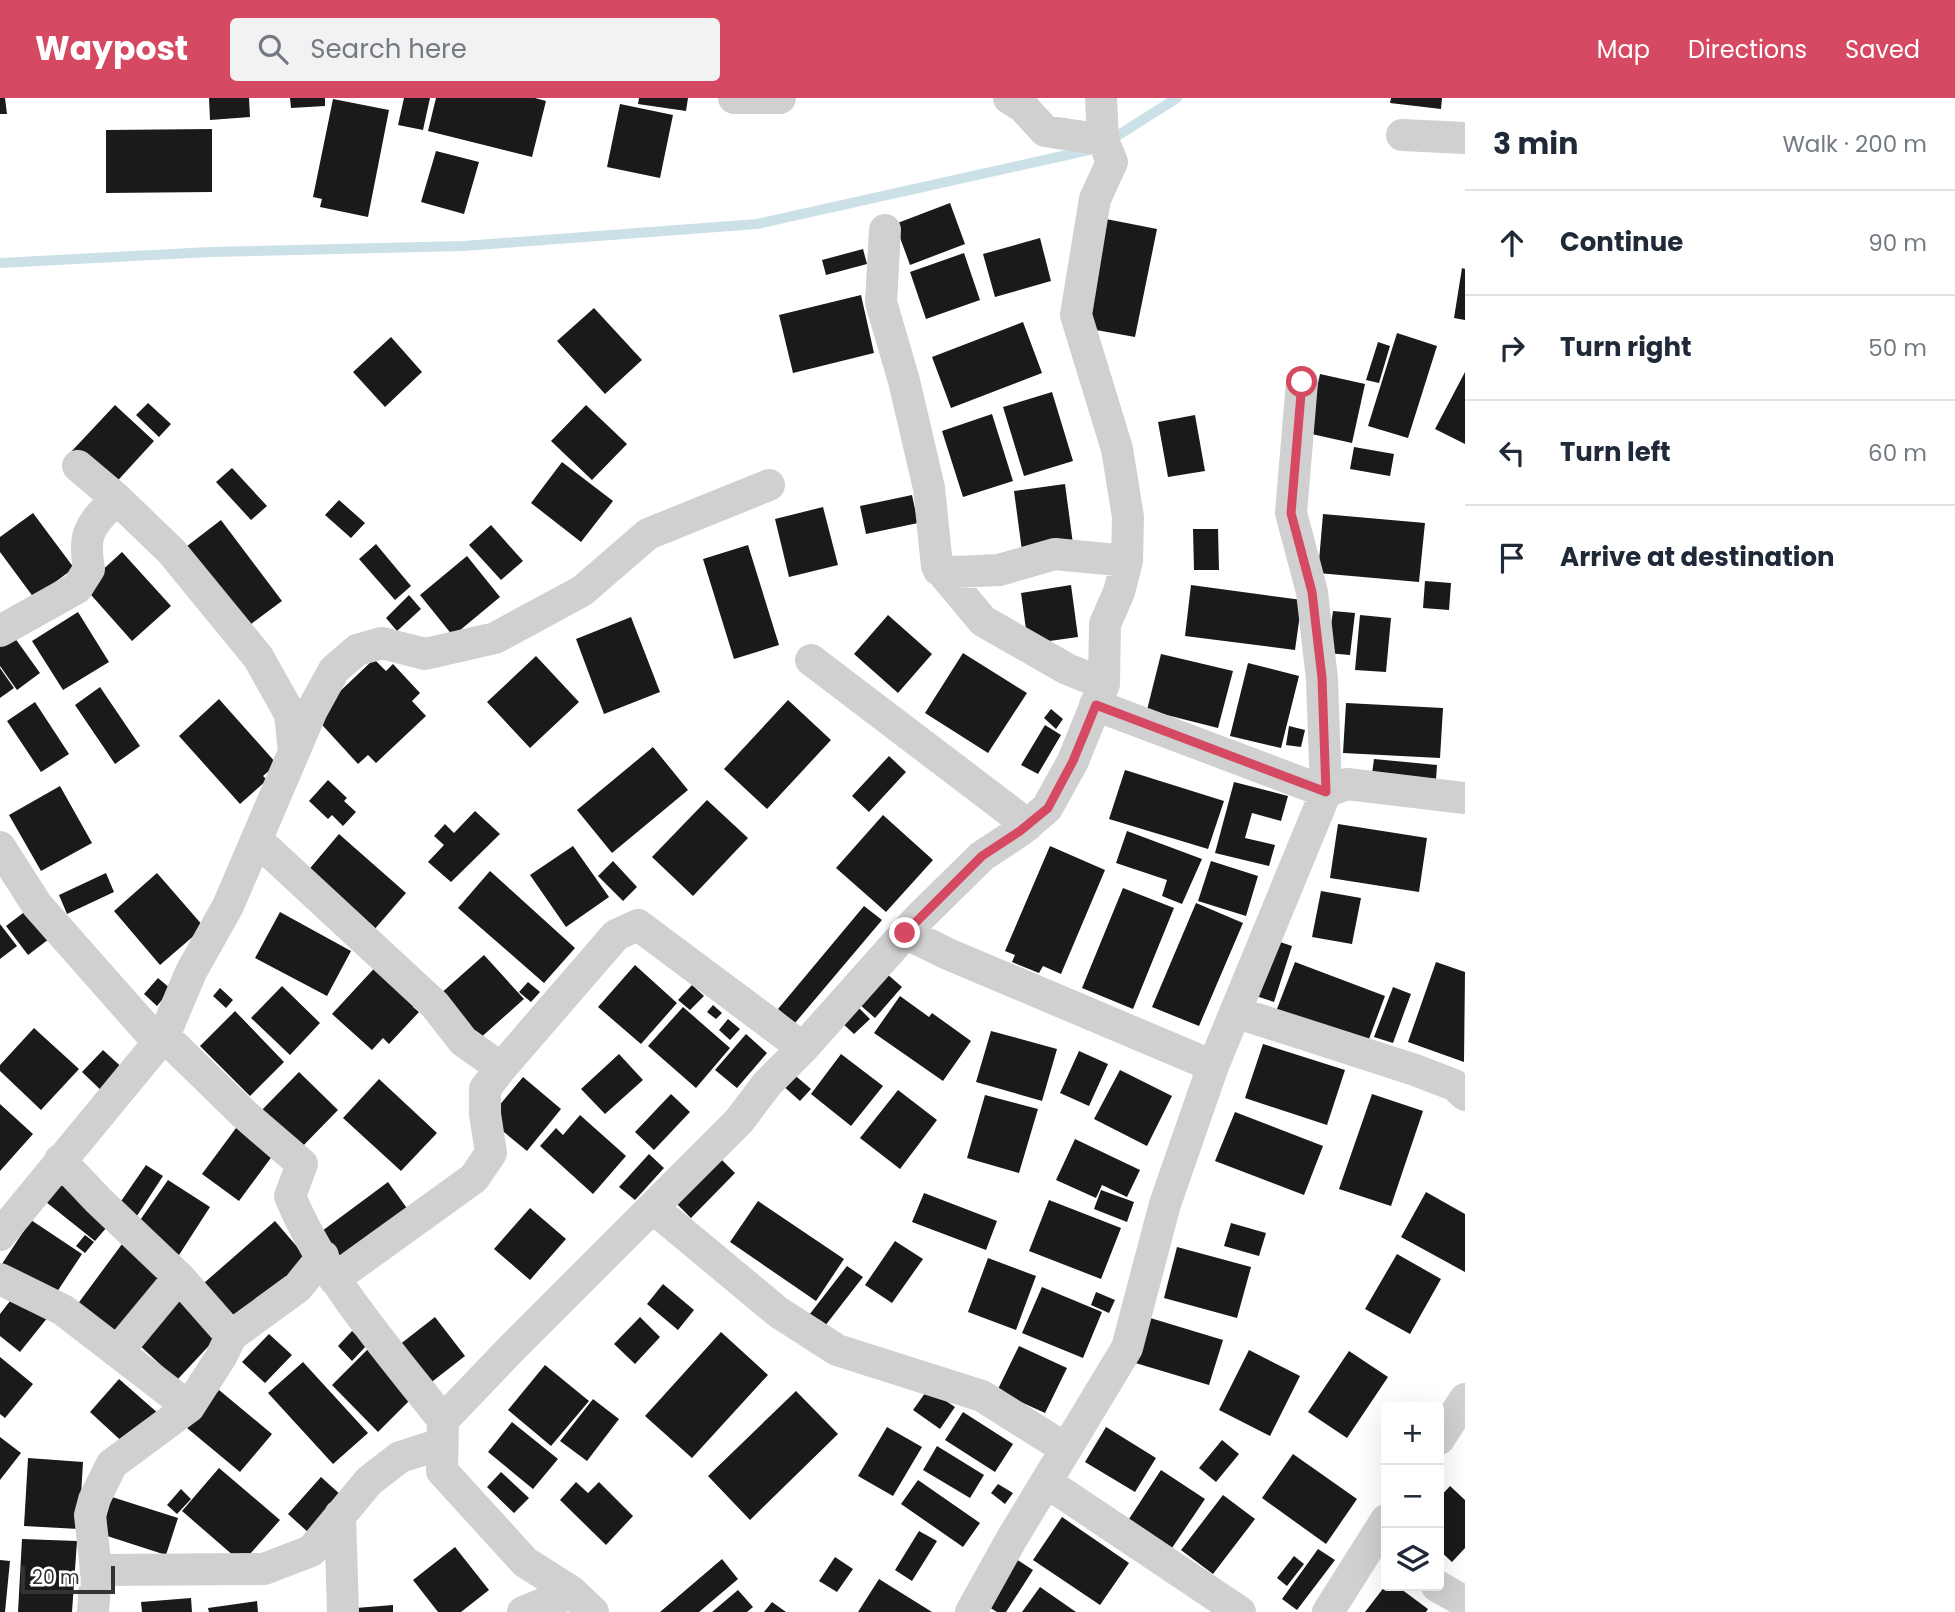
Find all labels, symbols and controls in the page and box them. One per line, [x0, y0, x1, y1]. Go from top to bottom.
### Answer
search box [230, 18, 720, 81]
text: Waypost [35, 25, 188, 72]
icon: search [254, 30, 292, 68]
text: Search here [310, 31, 467, 67]
text: Map [1597, 33, 1650, 66]
text: Directions [1688, 33, 1807, 66]
text: Saved [1845, 33, 1920, 66]
text: 3 min [1493, 122, 1578, 165]
text: Walk · 200 m [1782, 128, 1927, 160]
icon: ahead [1493, 224, 1531, 262]
text: Continue [1560, 224, 1683, 260]
text: 90 m [1868, 227, 1927, 259]
icon: right [1493, 329, 1531, 367]
text: Turn right [1560, 329, 1692, 365]
text: 50 m [1868, 332, 1927, 364]
route start [1286, 366, 1317, 397]
icon: left [1493, 434, 1531, 472]
text: Turn left [1560, 434, 1671, 470]
text: 60 m [1868, 437, 1927, 469]
icon: arrive [1493, 539, 1531, 577]
text: Arrive at destination [1560, 539, 1835, 575]
route end [889, 917, 920, 948]
map controls [1381, 1402, 1444, 1591]
button: + [1381, 1402, 1444, 1465]
button: − [1381, 1465, 1444, 1528]
button: layers [1381, 1528, 1444, 1591]
scale bar [21, 1563, 116, 1595]
text: 20 m [32, 1564, 80, 1591]

